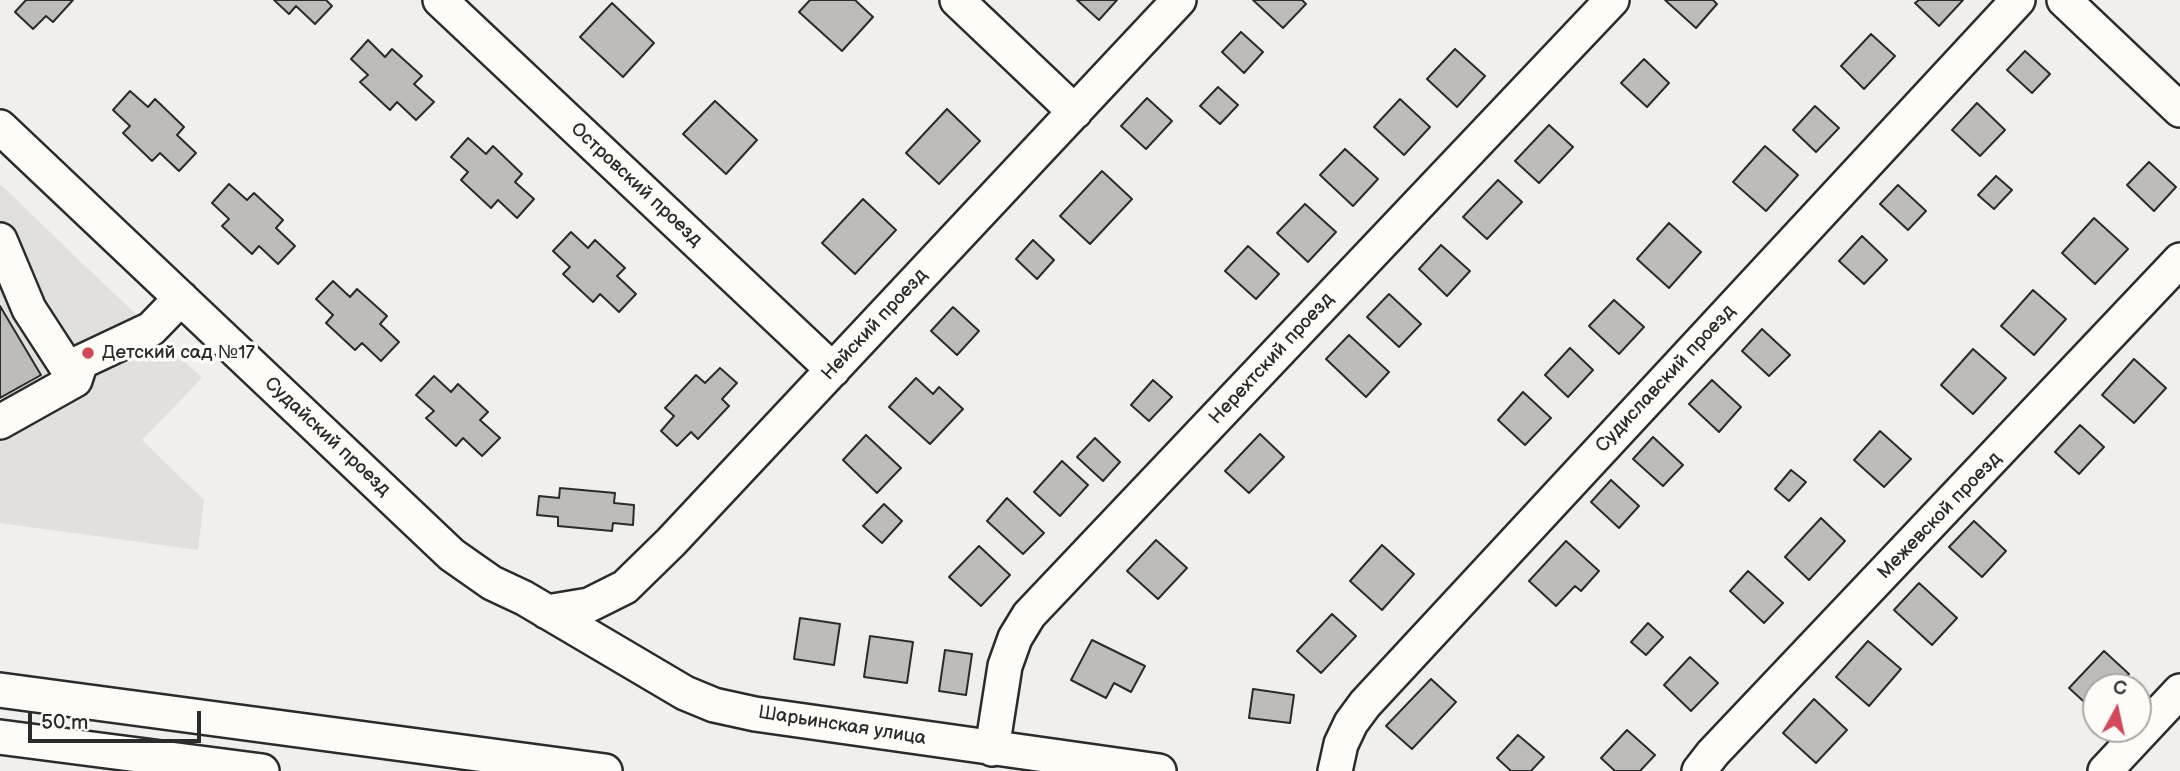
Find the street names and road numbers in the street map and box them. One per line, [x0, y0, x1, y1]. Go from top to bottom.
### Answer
street label: Островский проезд [566, 118, 706, 252]
street label: Нейский проезд [817, 264, 933, 386]
street label: Нерехтский проезд [1205, 288, 1339, 430]
street label: Судиславский проезд [1592, 300, 1740, 458]
street label: Судайский проезд [259, 373, 395, 501]
street label: Межевской проезд [1873, 448, 2007, 584]
street label: Шарьинская улица [756, 701, 928, 751]

